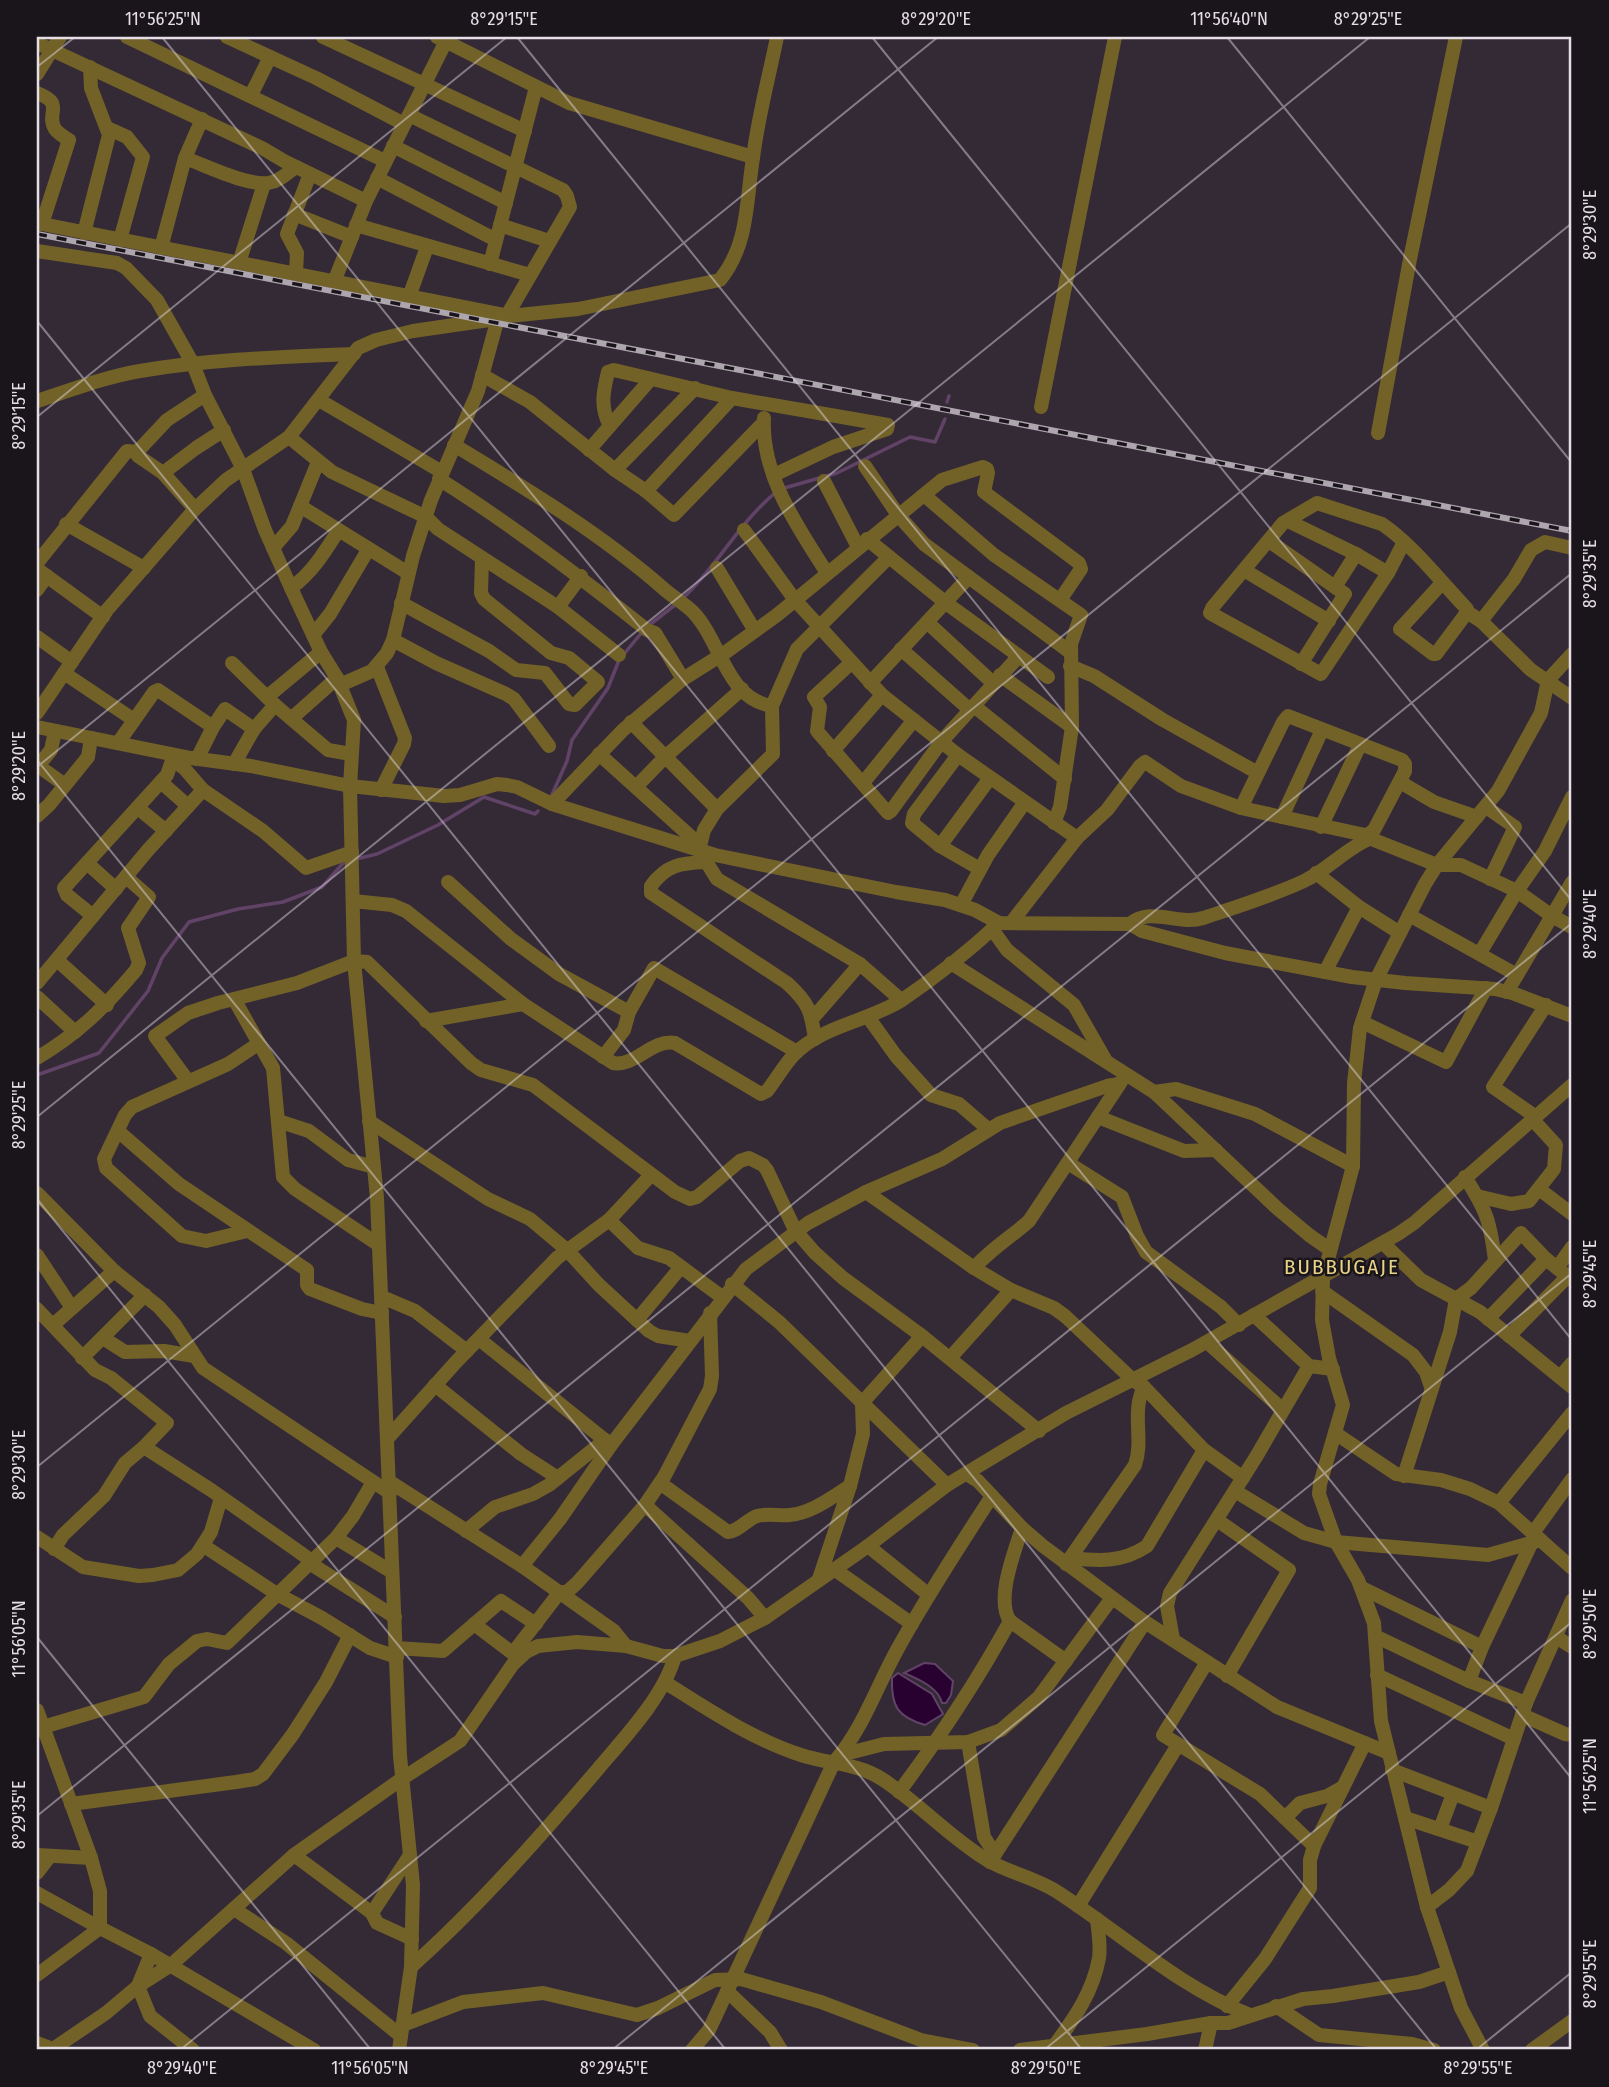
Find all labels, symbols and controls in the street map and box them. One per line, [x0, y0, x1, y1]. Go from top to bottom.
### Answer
text: 11°56'25"N [125, 8, 201, 30]
text: 8°29'15"E [470, 8, 538, 30]
text: 8°29'20"E [901, 8, 971, 30]
text: 11°56'40"N [1190, 8, 1268, 30]
text: 8°29'25"E [1334, 8, 1402, 30]
text: 8°29'30"E [1579, 190, 1601, 260]
text: 8°29'15"E [8, 382, 30, 450]
text: 8°29'35"E [1579, 540, 1601, 608]
text: 8°29'20"E [8, 731, 30, 801]
text: 8°29'40"E [1579, 889, 1601, 959]
text: 8°29'25"E [8, 1081, 30, 1149]
text: 8°29'45"E [1579, 1240, 1601, 1308]
district label: BUBBUGAJE [1284, 1254, 1400, 1280]
text: 8°29'30"E [8, 1430, 30, 1500]
text: 8°29'50"E [1579, 1589, 1601, 1659]
text: 11°56'05"N [8, 1600, 30, 1678]
text: 11°56'25"N [1579, 1738, 1601, 1814]
text: 8°29'35"E [8, 1781, 30, 1849]
text: 8°29'55"E [1579, 1940, 1601, 2008]
text: 8°29'40"E [147, 2057, 217, 2079]
text: 11°56'05"N [331, 2057, 409, 2079]
text: 8°29'45"E [580, 2057, 648, 2079]
text: 8°29'50"E [1011, 2057, 1081, 2079]
text: 8°29'55"E [1444, 2057, 1512, 2079]

